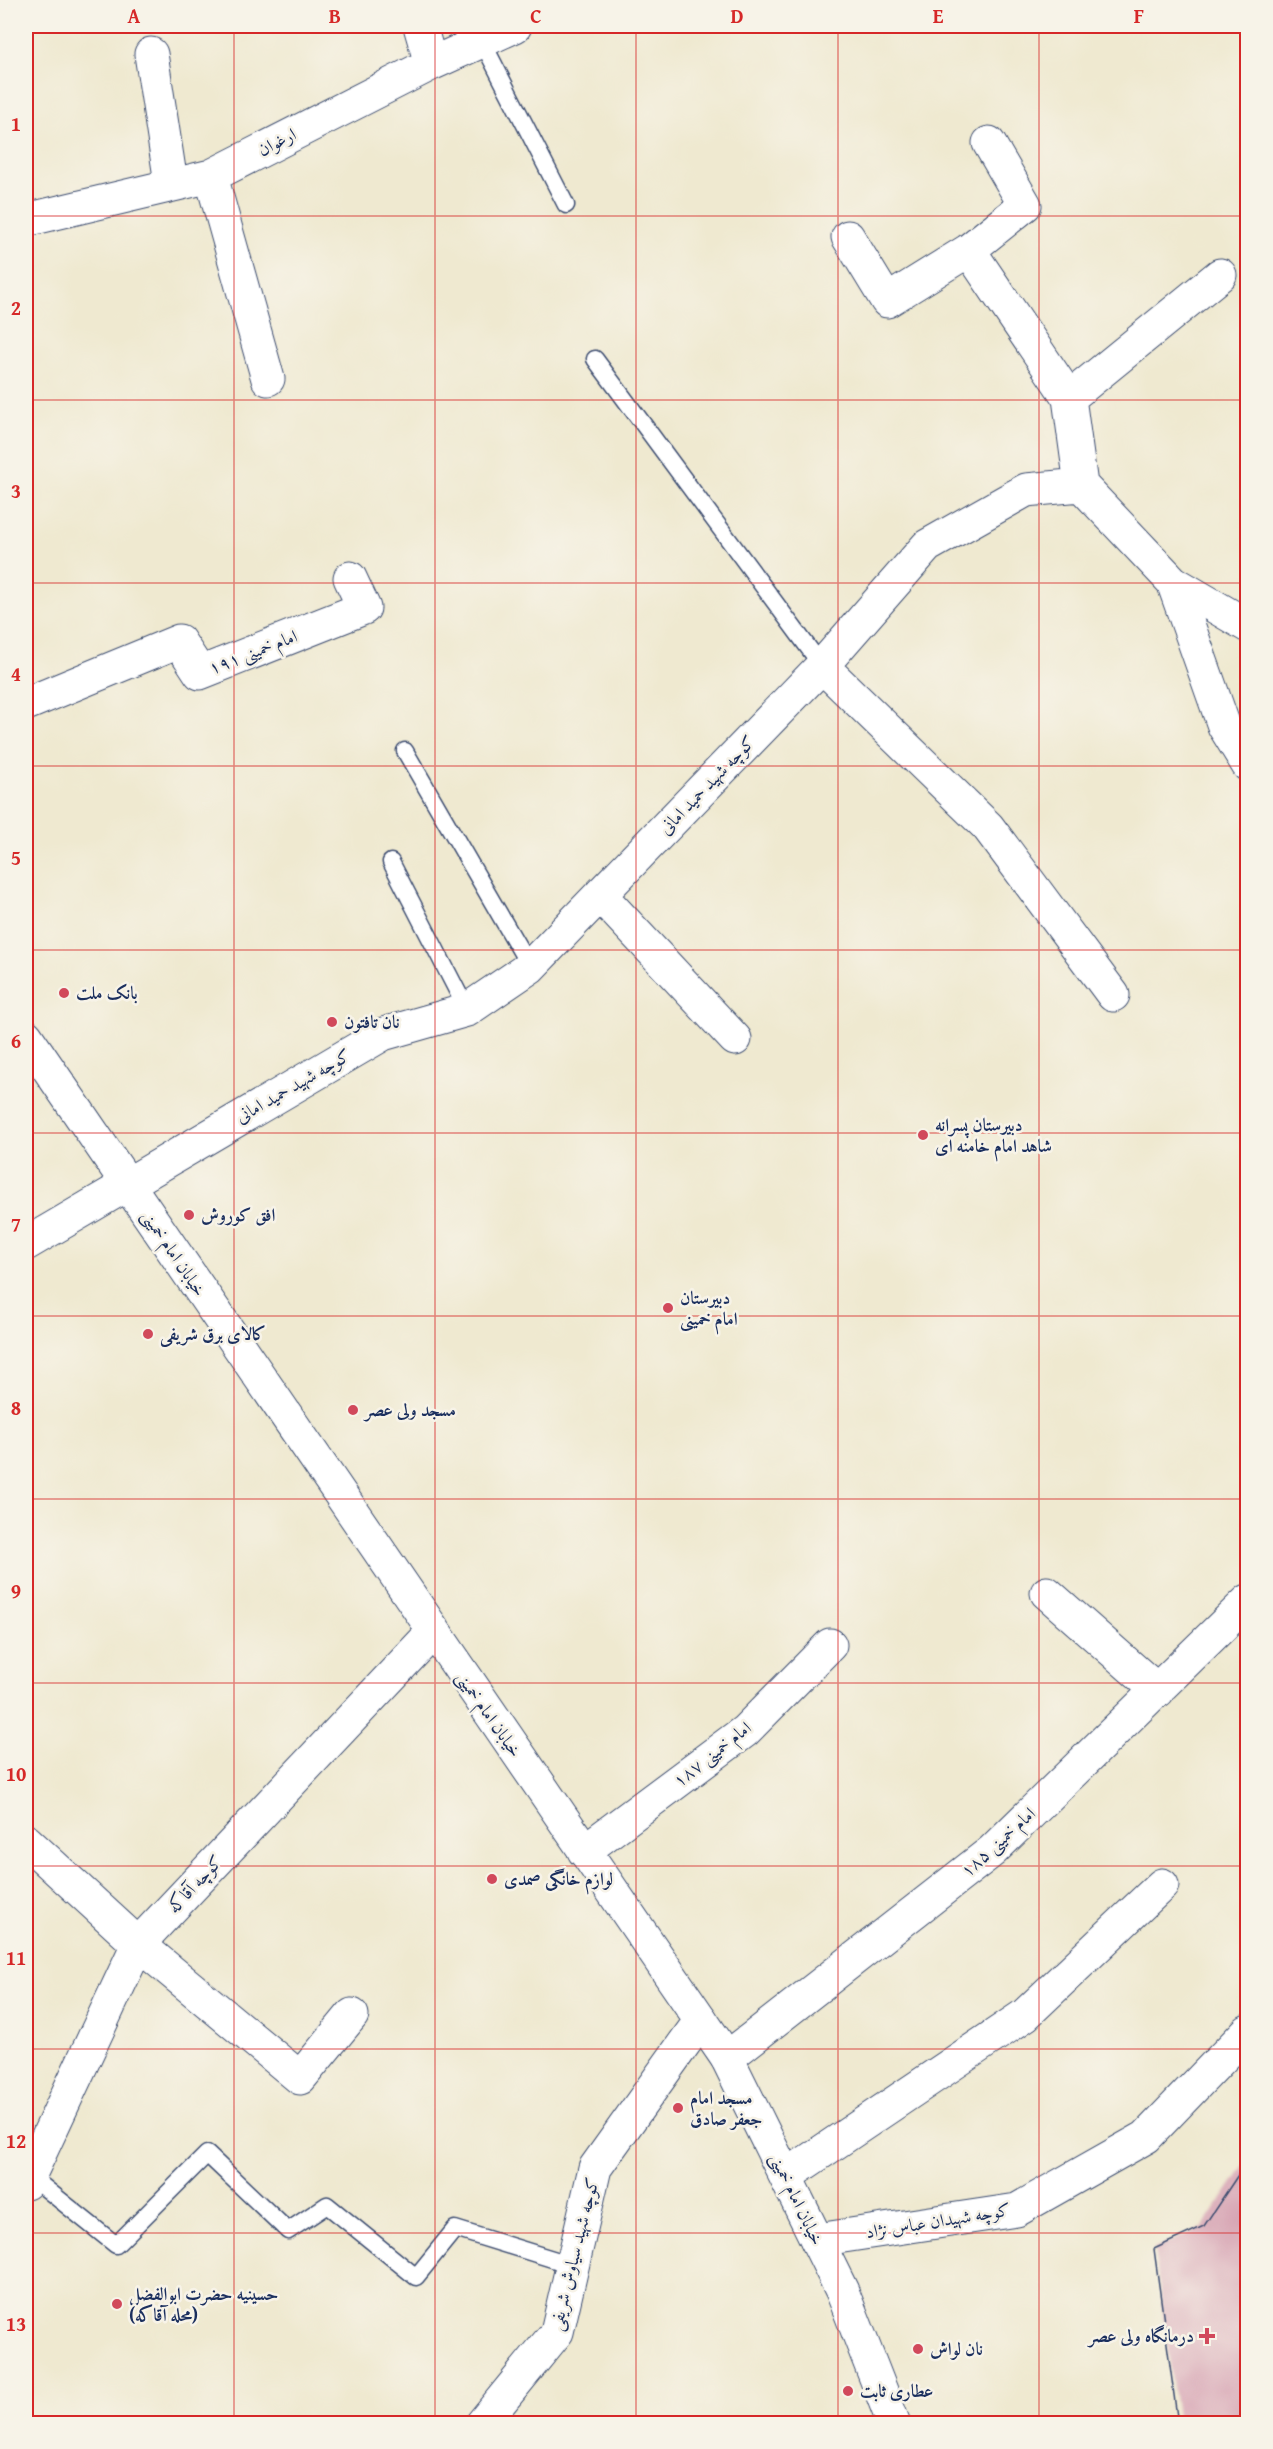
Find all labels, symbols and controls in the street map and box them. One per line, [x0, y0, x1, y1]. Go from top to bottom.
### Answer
text: A [128, 1, 141, 30]
text: B [329, 1, 341, 30]
text: C [530, 1, 542, 30]
text: D [730, 1, 744, 30]
text: E [933, 1, 944, 30]
text: F [1134, 1, 1144, 30]
text: 1 [11, 109, 21, 138]
street label: ارغوان [253, 120, 301, 163]
text: 2 [11, 293, 21, 322]
text: 3 [11, 476, 21, 505]
street label: امام خمینی ۱۹۱ [204, 622, 302, 684]
text: 4 [11, 659, 21, 688]
street label: کوچه شهید حمید امانی [652, 729, 761, 841]
text: 5 [11, 843, 21, 872]
place label: بانک ملت [76, 979, 138, 1006]
marker: بانک ملت [57, 986, 71, 1000]
place label: نان تافتون [344, 1008, 400, 1035]
marker: نان تافتون [325, 1015, 339, 1029]
text: 6 [11, 1026, 21, 1055]
street label: کوچه شهید حمید امانی [230, 1042, 355, 1130]
place label: دبیرستان پسرانه شاهد امام خامنه ای [935, 1111, 1052, 1162]
marker: دبیرستان پسرانه شاهد امام خامنه ای [916, 1128, 930, 1142]
place label: افق کوروش [201, 1201, 276, 1228]
street label: خیابان امام خمینی [133, 1204, 214, 1303]
marker: افق کوروش [182, 1208, 196, 1222]
text: 7 [11, 1209, 21, 1238]
place label: دبیرستان امام خمینی [680, 1284, 738, 1335]
marker: دبیرستان امام خمینی [661, 1301, 675, 1315]
place label: کالای برق شریفی [159, 1320, 266, 1348]
marker: کالای برق شریفی [141, 1327, 155, 1341]
text: 8 [11, 1393, 21, 1422]
place label: مسجد ولی عصر [363, 1396, 456, 1423]
marker: مسجد ولی عصر [346, 1403, 360, 1417]
text: 9 [11, 1576, 21, 1605]
street label: خیابان امام خمینی [447, 1665, 529, 1764]
street label: امام خمینی ۱۸۷ [667, 1714, 759, 1795]
text: 10 [6, 1759, 26, 1788]
street label: امام خمینی ۱۸۵ [954, 1800, 1043, 1885]
street label: کوچه آقاکه [160, 1848, 229, 1919]
place label: لوازم خانگی صمدی [504, 1865, 613, 1895]
marker: لوازم خانگی صمدی [485, 1872, 499, 1886]
text: 11 [6, 1943, 26, 1972]
place label: مسجد امام جعفر صادق [690, 2084, 762, 2132]
marker: مسجد امام جعفر صادق [671, 2101, 685, 2115]
text: 12 [6, 2126, 26, 2155]
street label: خیابان امام خمینی [761, 2148, 831, 2251]
street label: کوچه شهید سیاوش شریفی [541, 2175, 606, 2333]
street label: کوچه شهیدان عباس نژاد [864, 2196, 1012, 2245]
place label: حسینیه حضرت ابوالفضل (محله آقاکه) [129, 2280, 279, 2328]
marker: حسینیه حضرت ابوالفضل (محله آقاکه) [110, 2297, 124, 2311]
text: 13 [6, 2309, 26, 2338]
place label: درمانگاه ولی عصر [1087, 2322, 1194, 2349]
marker: درمانگاه ولی عصر [1198, 2327, 1216, 2345]
place label: نان لواش [930, 2335, 983, 2362]
marker: نان لواش [911, 2342, 925, 2356]
place label: عطاری ثابت [860, 2377, 933, 2404]
marker: عطاری ثابت [841, 2384, 855, 2398]

